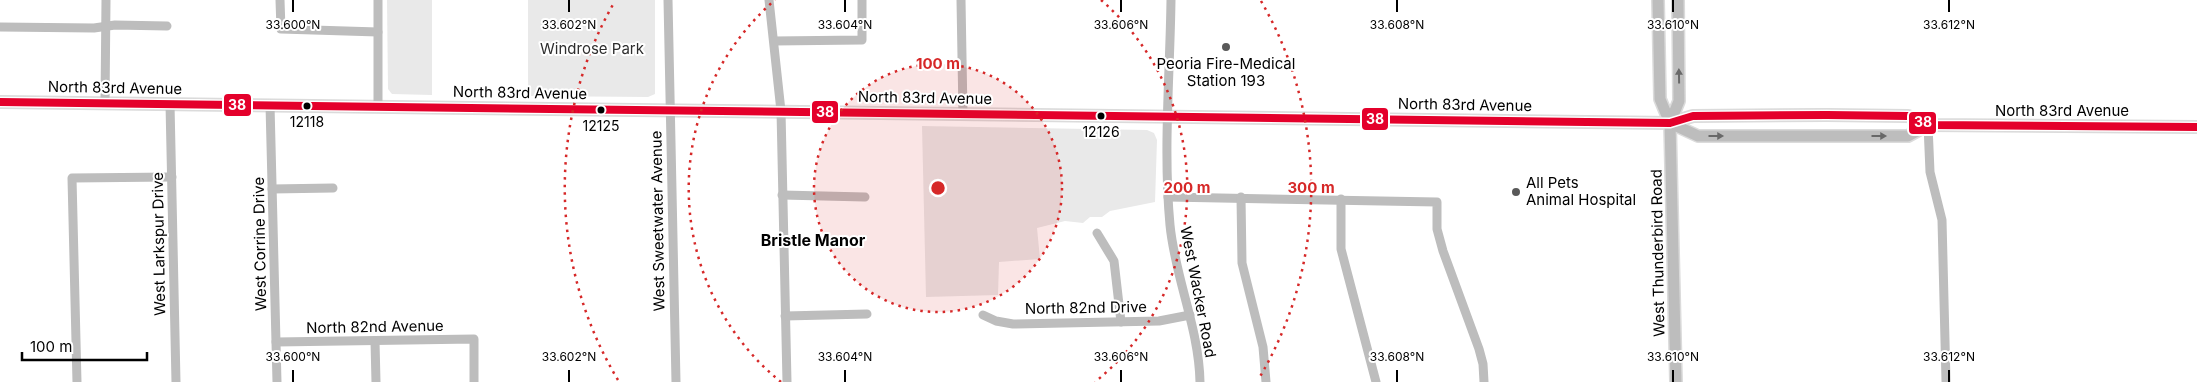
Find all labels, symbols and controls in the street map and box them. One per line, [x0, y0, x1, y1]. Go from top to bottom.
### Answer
text: 33.600°N [266, 17, 320, 32]
text: 33.602°N [542, 17, 596, 32]
text: 33.604°N [818, 17, 872, 32]
text: 33.606°N [1094, 17, 1148, 32]
text: 33.608°N [1370, 17, 1424, 32]
text: 33.610°N [1647, 17, 1699, 32]
text: 33.612°N [1923, 17, 1975, 32]
park label: Windrose Park [540, 39, 645, 58]
marker: Peoria Fire-Medical Station 193 [1220, 41, 1232, 53]
text: 100 m [916, 54, 960, 73]
place label: Peoria Fire-Medical Station 193 [1157, 54, 1295, 90]
one-way arrow [1675, 68, 1683, 84]
street label: North 83rd Avenue [48, 77, 182, 98]
street label: North 83rd Avenue [453, 82, 587, 103]
street label: North 83rd Avenue [858, 87, 992, 108]
line badge: 38 [223, 93, 252, 117]
street label: North 83rd Avenue [1398, 94, 1532, 115]
text: 38 [228, 96, 246, 113]
line badge: 38 [811, 100, 839, 124]
marker: 12118 [302, 101, 312, 111]
street label: North 83rd Avenue [1995, 101, 2129, 120]
text: 38 [816, 103, 834, 120]
marker: 12125 [596, 105, 606, 115]
line badge: 38 [1361, 107, 1389, 131]
text: 38 [1366, 110, 1384, 127]
marker: 12126 [1096, 111, 1106, 121]
line badge: 38 [1908, 111, 1937, 135]
place label: 12118 [290, 113, 324, 130]
text: 38 [1914, 113, 1932, 130]
place label: 12125 [583, 117, 619, 134]
place label: 12126 [1082, 123, 1120, 140]
street label: West Sweetwater Avenue [646, 130, 669, 312]
one-way arrow [1708, 132, 1724, 140]
one-way arrow [1871, 132, 1887, 140]
street label: West Thunderbird Road [1647, 169, 1668, 337]
street label: West Larkspur Drive [148, 172, 169, 316]
place label: All Pets Animal Hospital [1526, 173, 1636, 209]
street label: West Corrine Drive [249, 177, 270, 311]
text: 200 m [1164, 178, 1210, 197]
text: 300 m [1287, 178, 1335, 197]
centre of rings [929, 179, 947, 197]
marker: All Pets Animal Hospital [1510, 186, 1522, 198]
street label: West Wacker Road [1176, 225, 1221, 359]
district label: Bristle Manor [761, 230, 866, 250]
street label: North 82nd Drive [1025, 297, 1147, 318]
street label: North 82nd Avenue [306, 316, 444, 337]
scale bar [22, 330, 148, 362]
text: 100 m [30, 337, 72, 356]
text: 33.600°N [266, 349, 320, 364]
text: 33.602°N [542, 349, 596, 364]
text: 33.604°N [818, 349, 872, 364]
text: 33.606°N [1094, 349, 1148, 364]
text: 33.608°N [1370, 349, 1424, 364]
text: 33.610°N [1647, 349, 1699, 364]
text: 33.612°N [1923, 349, 1975, 364]

